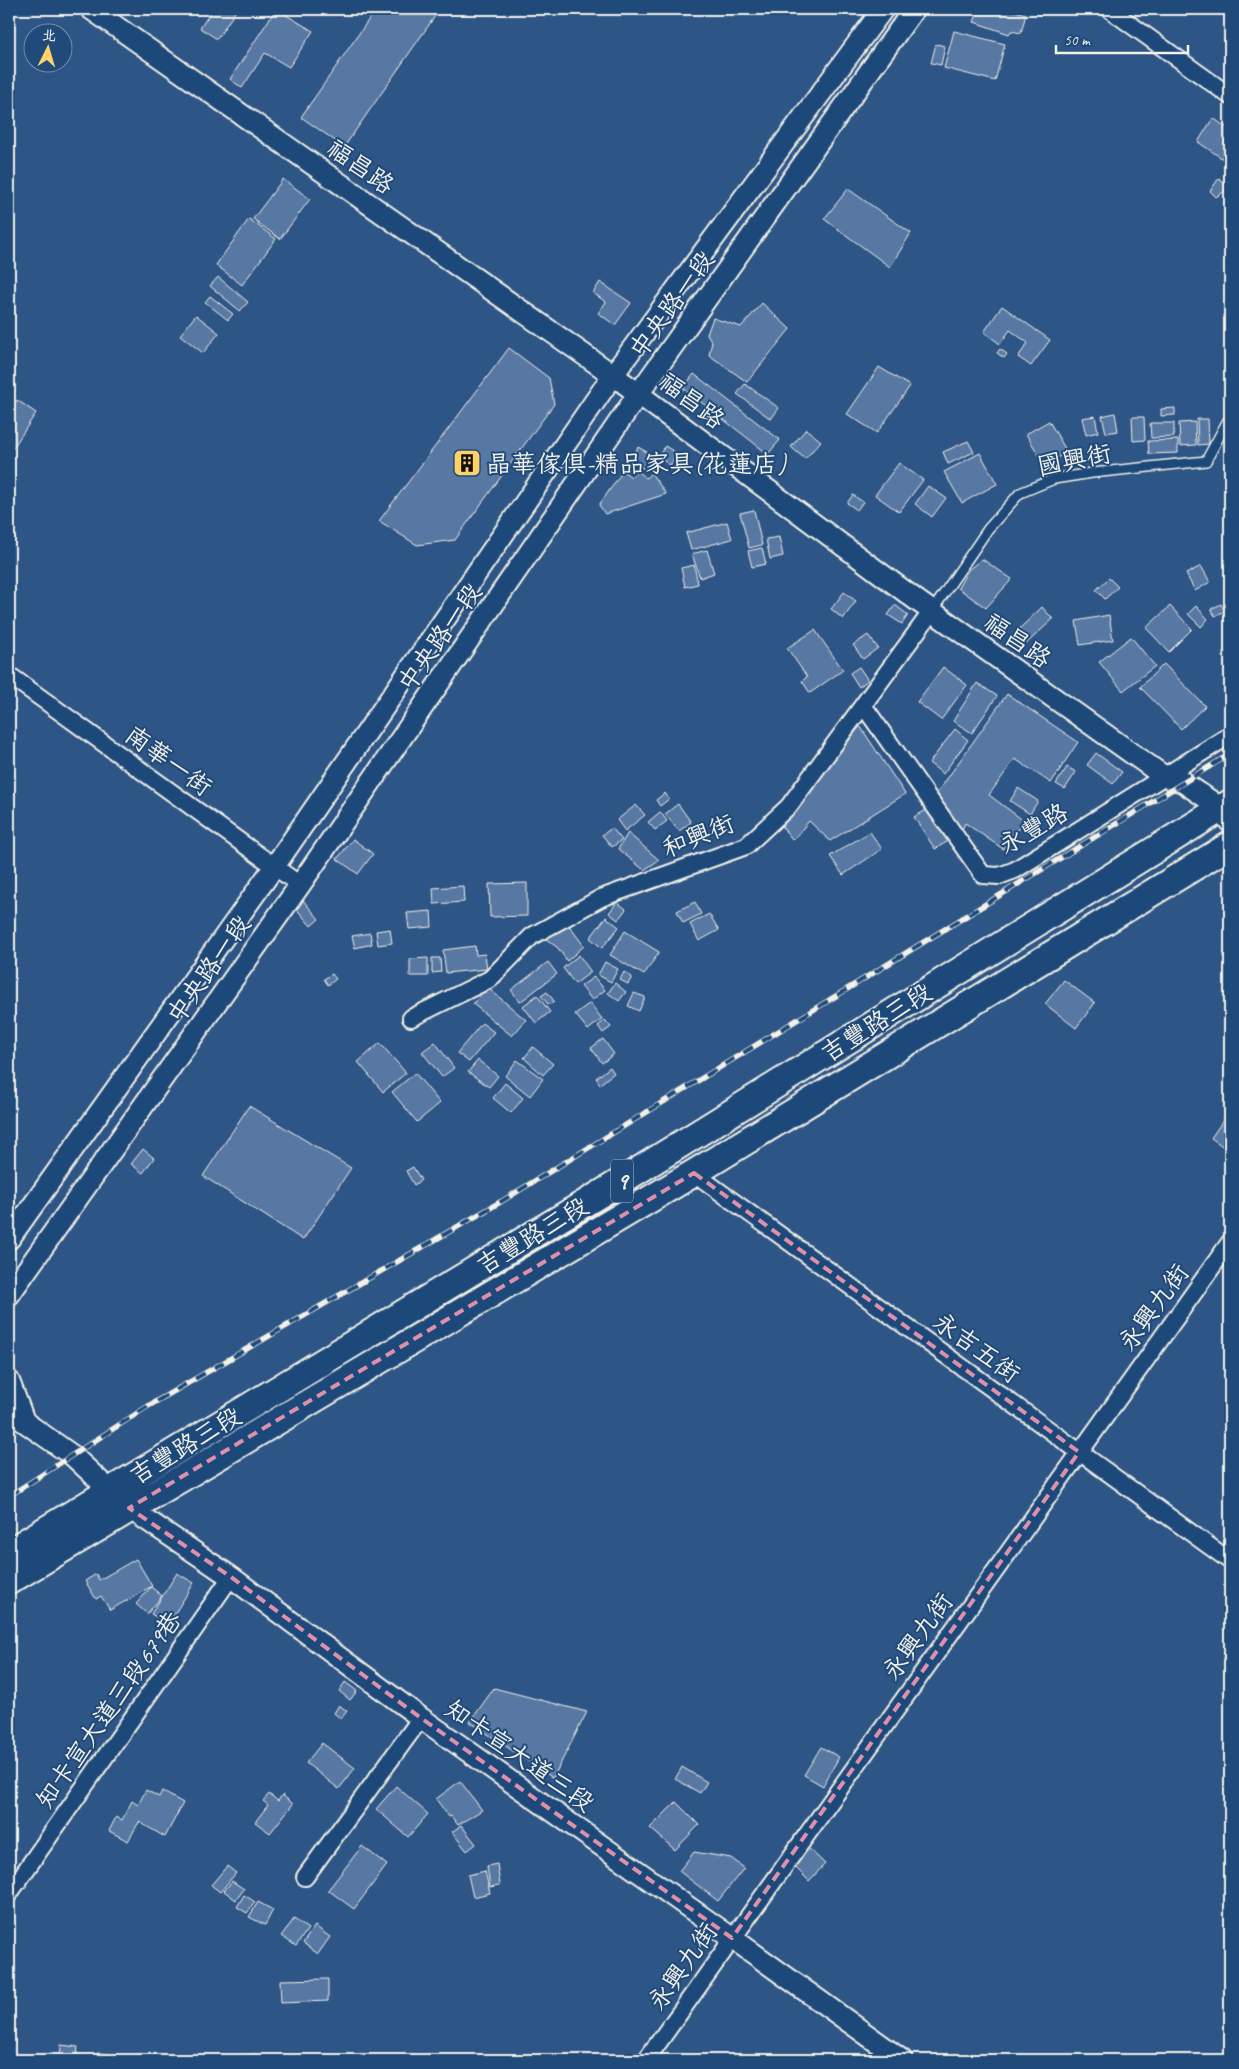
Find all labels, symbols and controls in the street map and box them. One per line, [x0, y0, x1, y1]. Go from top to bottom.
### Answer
north arrow [22, 22, 72, 72]
scale bar [1056, 22, 1189, 54]
text: 北 [41, 26, 57, 45]
text: 50 m [1064, 31, 1091, 50]
street label: 福昌路 [321, 132, 400, 201]
street label: 中央路一段 [622, 245, 721, 365]
street label: 福昌路 [652, 365, 731, 436]
street label: 國興街 [1034, 437, 1114, 483]
building icon: 晶華傢俱-精品家具(花蓮店) [452, 448, 482, 478]
place label: 晶華傢俱-精品家具(花蓮店) [486, 448, 787, 480]
street label: 中央路一段 [391, 577, 489, 698]
street label: 福昌路 [978, 606, 1057, 675]
street label: 南華一街 [119, 718, 218, 803]
street label: 永豐路 [993, 796, 1074, 861]
street label: 和興街 [658, 807, 739, 865]
street label: 中央路一段 [160, 909, 258, 1030]
street label: 吉豐路三段 [815, 976, 938, 1070]
road number: 9 [611, 1160, 633, 1202]
street label: 吉豐路三段 [471, 1190, 594, 1282]
street label: 永興九街 [1111, 1258, 1196, 1357]
street label: 永吉五街 [927, 1305, 1026, 1390]
street label: 吉豐路三段 [124, 1400, 247, 1492]
street label: 永興九街 [875, 1587, 960, 1686]
street label: 知卡宣大道三段679巷 [29, 1605, 189, 1814]
street label: 知卡宣大道三段 [439, 1693, 600, 1819]
street label: 永興九街 [641, 1916, 725, 2017]

